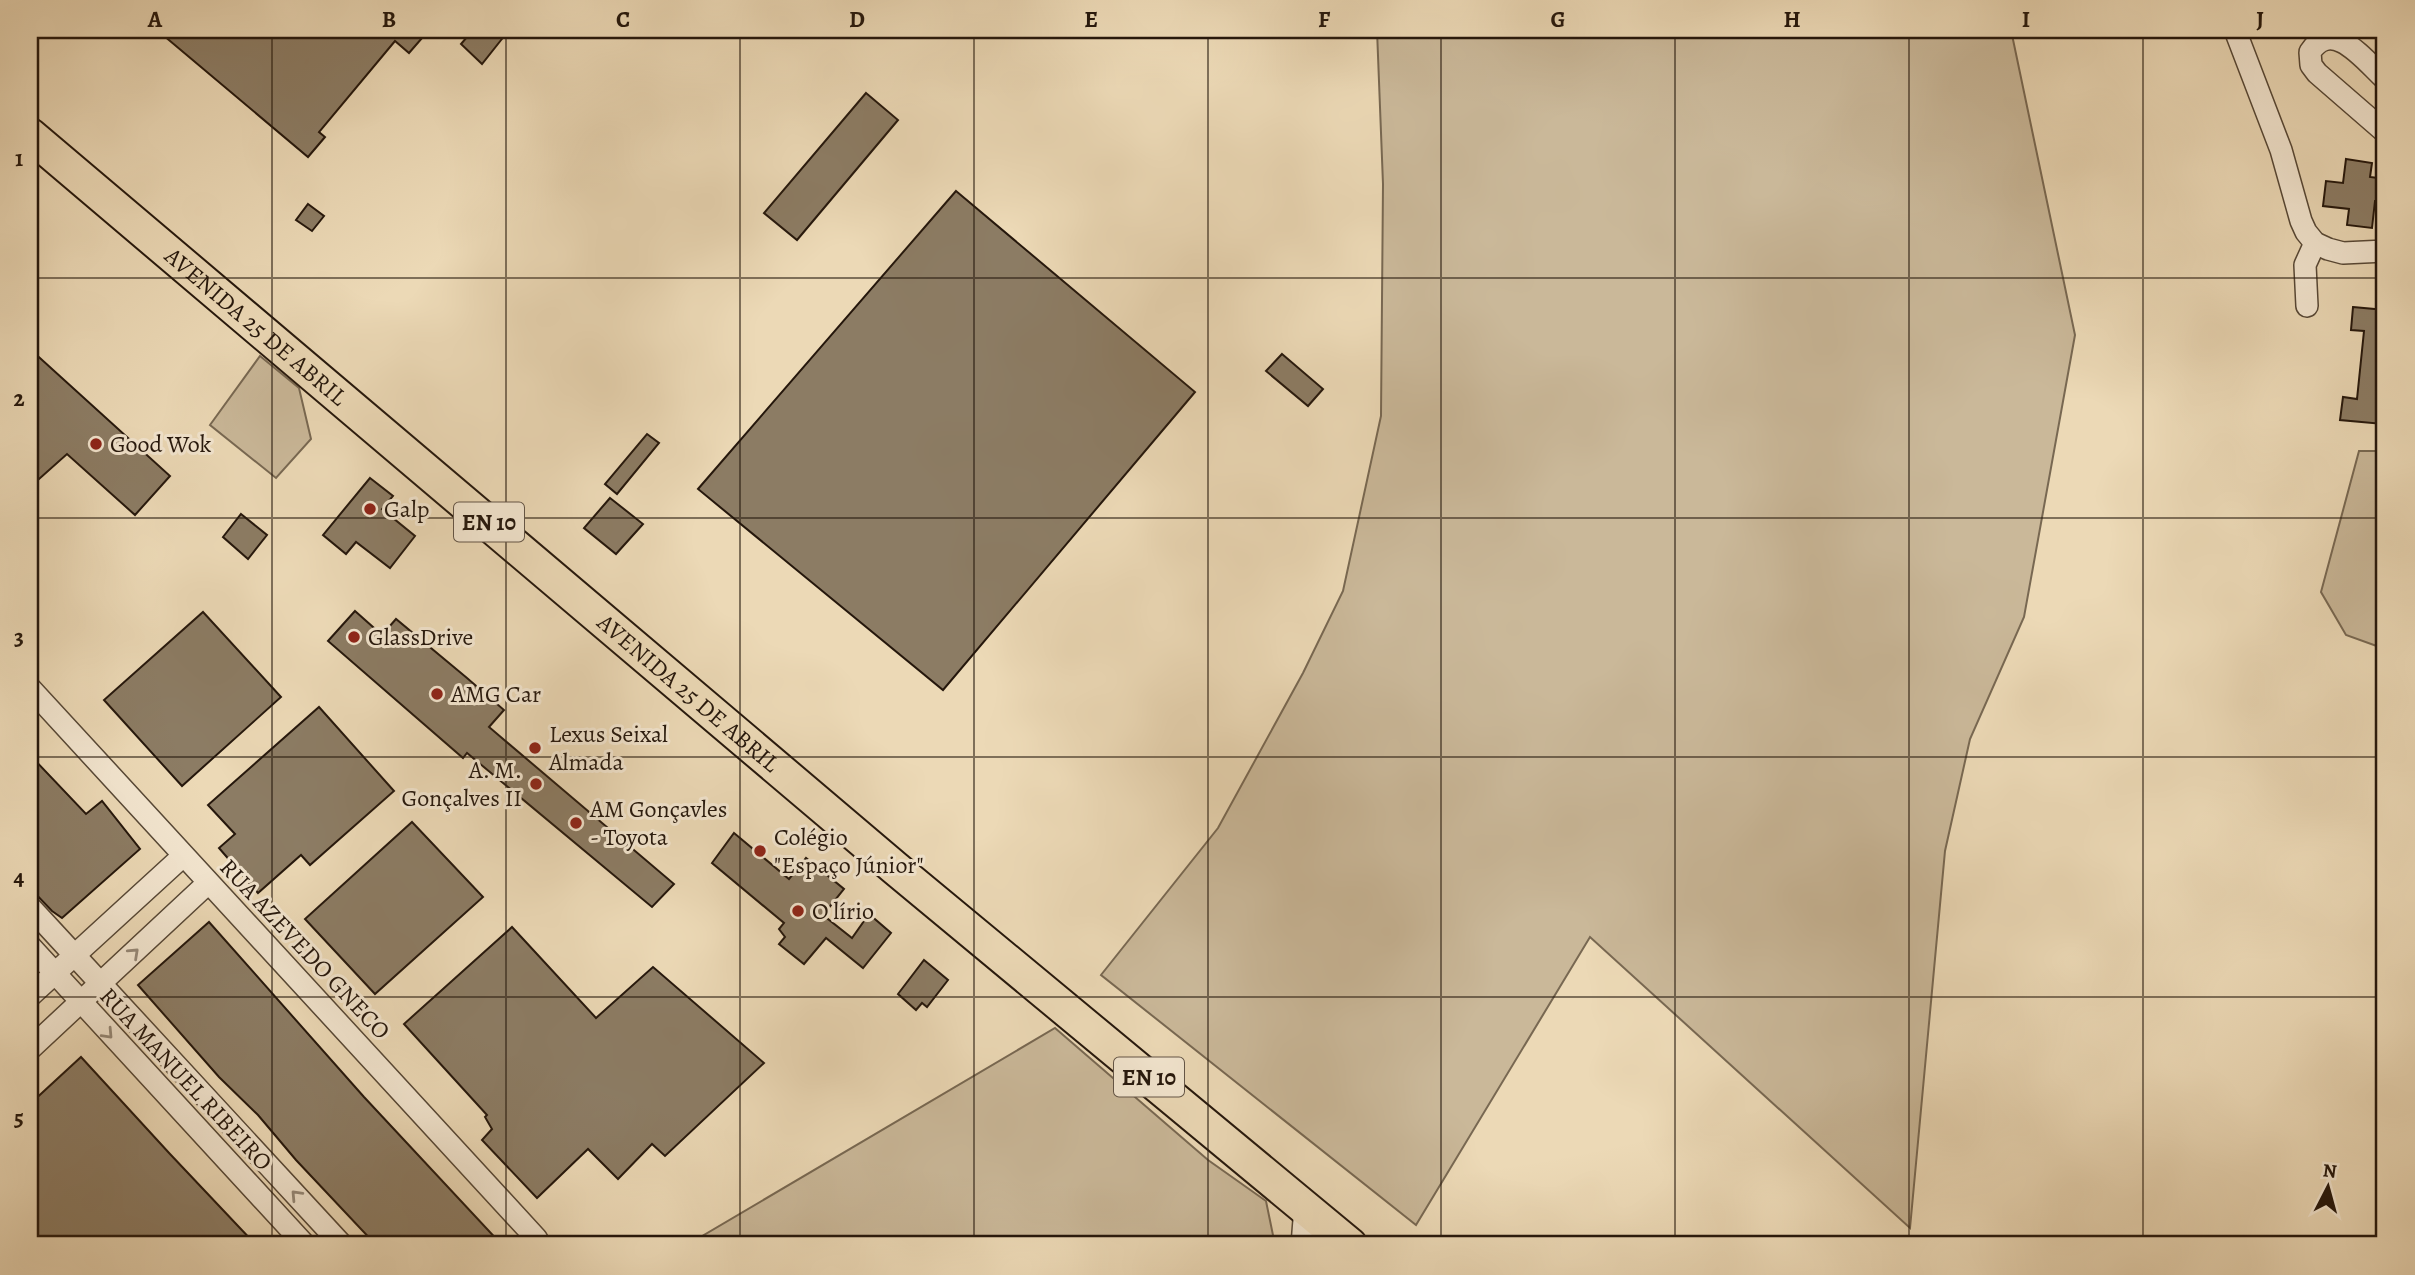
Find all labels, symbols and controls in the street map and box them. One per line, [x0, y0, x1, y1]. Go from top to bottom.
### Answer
text: A [147, 4, 163, 35]
text: B [382, 4, 396, 35]
text: C [616, 4, 630, 35]
text: D [849, 4, 865, 35]
text: E [1084, 4, 1098, 35]
text: F [1318, 4, 1331, 35]
text: G [1550, 4, 1566, 35]
text: H [1783, 4, 1801, 35]
text: I [2022, 4, 2030, 35]
text: J [2256, 4, 2264, 35]
text: 1 [15, 143, 23, 174]
street label: AVENIDA 25 DE ABRIL [157, 239, 354, 413]
text: 2 [13, 383, 25, 414]
place label: Good Wok [110, 428, 212, 460]
marker: Good Wok [88, 436, 104, 452]
place label: Galp [384, 493, 429, 525]
marker: Galp [362, 501, 378, 517]
road number: EN 10 [454, 502, 524, 542]
street label: AVENIDA 25 DE ABRIL [590, 606, 787, 780]
place label: GlassDrive [368, 621, 473, 653]
text: 3 [14, 622, 24, 653]
marker: GlassDrive [346, 629, 362, 645]
place label: AMG Car [450, 678, 541, 710]
marker: AMG Car [429, 686, 445, 702]
place label: Lexus Seixal Almada [548, 718, 668, 778]
marker: Lexus Seixal Almada [527, 740, 543, 756]
place label: A. M. Gonçalves II [402, 754, 522, 814]
marker: A. M. Gonçalves II [528, 776, 544, 792]
place label: AM Gonçavles - Toyota [589, 793, 727, 853]
marker: AM Gonçavles - Toyota [568, 815, 584, 831]
place label: Colégio "Espaço Júnior" [774, 821, 924, 881]
marker: Colégio "Espaço Júnior" [752, 843, 768, 859]
street label: RUA AZEVEDO GNECO [213, 852, 397, 1046]
text: 4 [14, 862, 25, 893]
place label: O lírio [812, 895, 874, 927]
marker: O lírio [790, 903, 806, 919]
one-way arrow [126, 948, 139, 961]
street label: RUA MANUEL RIBEIRO [93, 980, 279, 1178]
one-way arrow [100, 1026, 112, 1039]
road number: EN 10 [1114, 1058, 1184, 1096]
text: 5 [14, 1102, 24, 1133]
north arrow [2292, 1152, 2362, 1222]
text: N [2321, 1157, 2338, 1185]
one-way arrow [291, 1190, 304, 1203]

